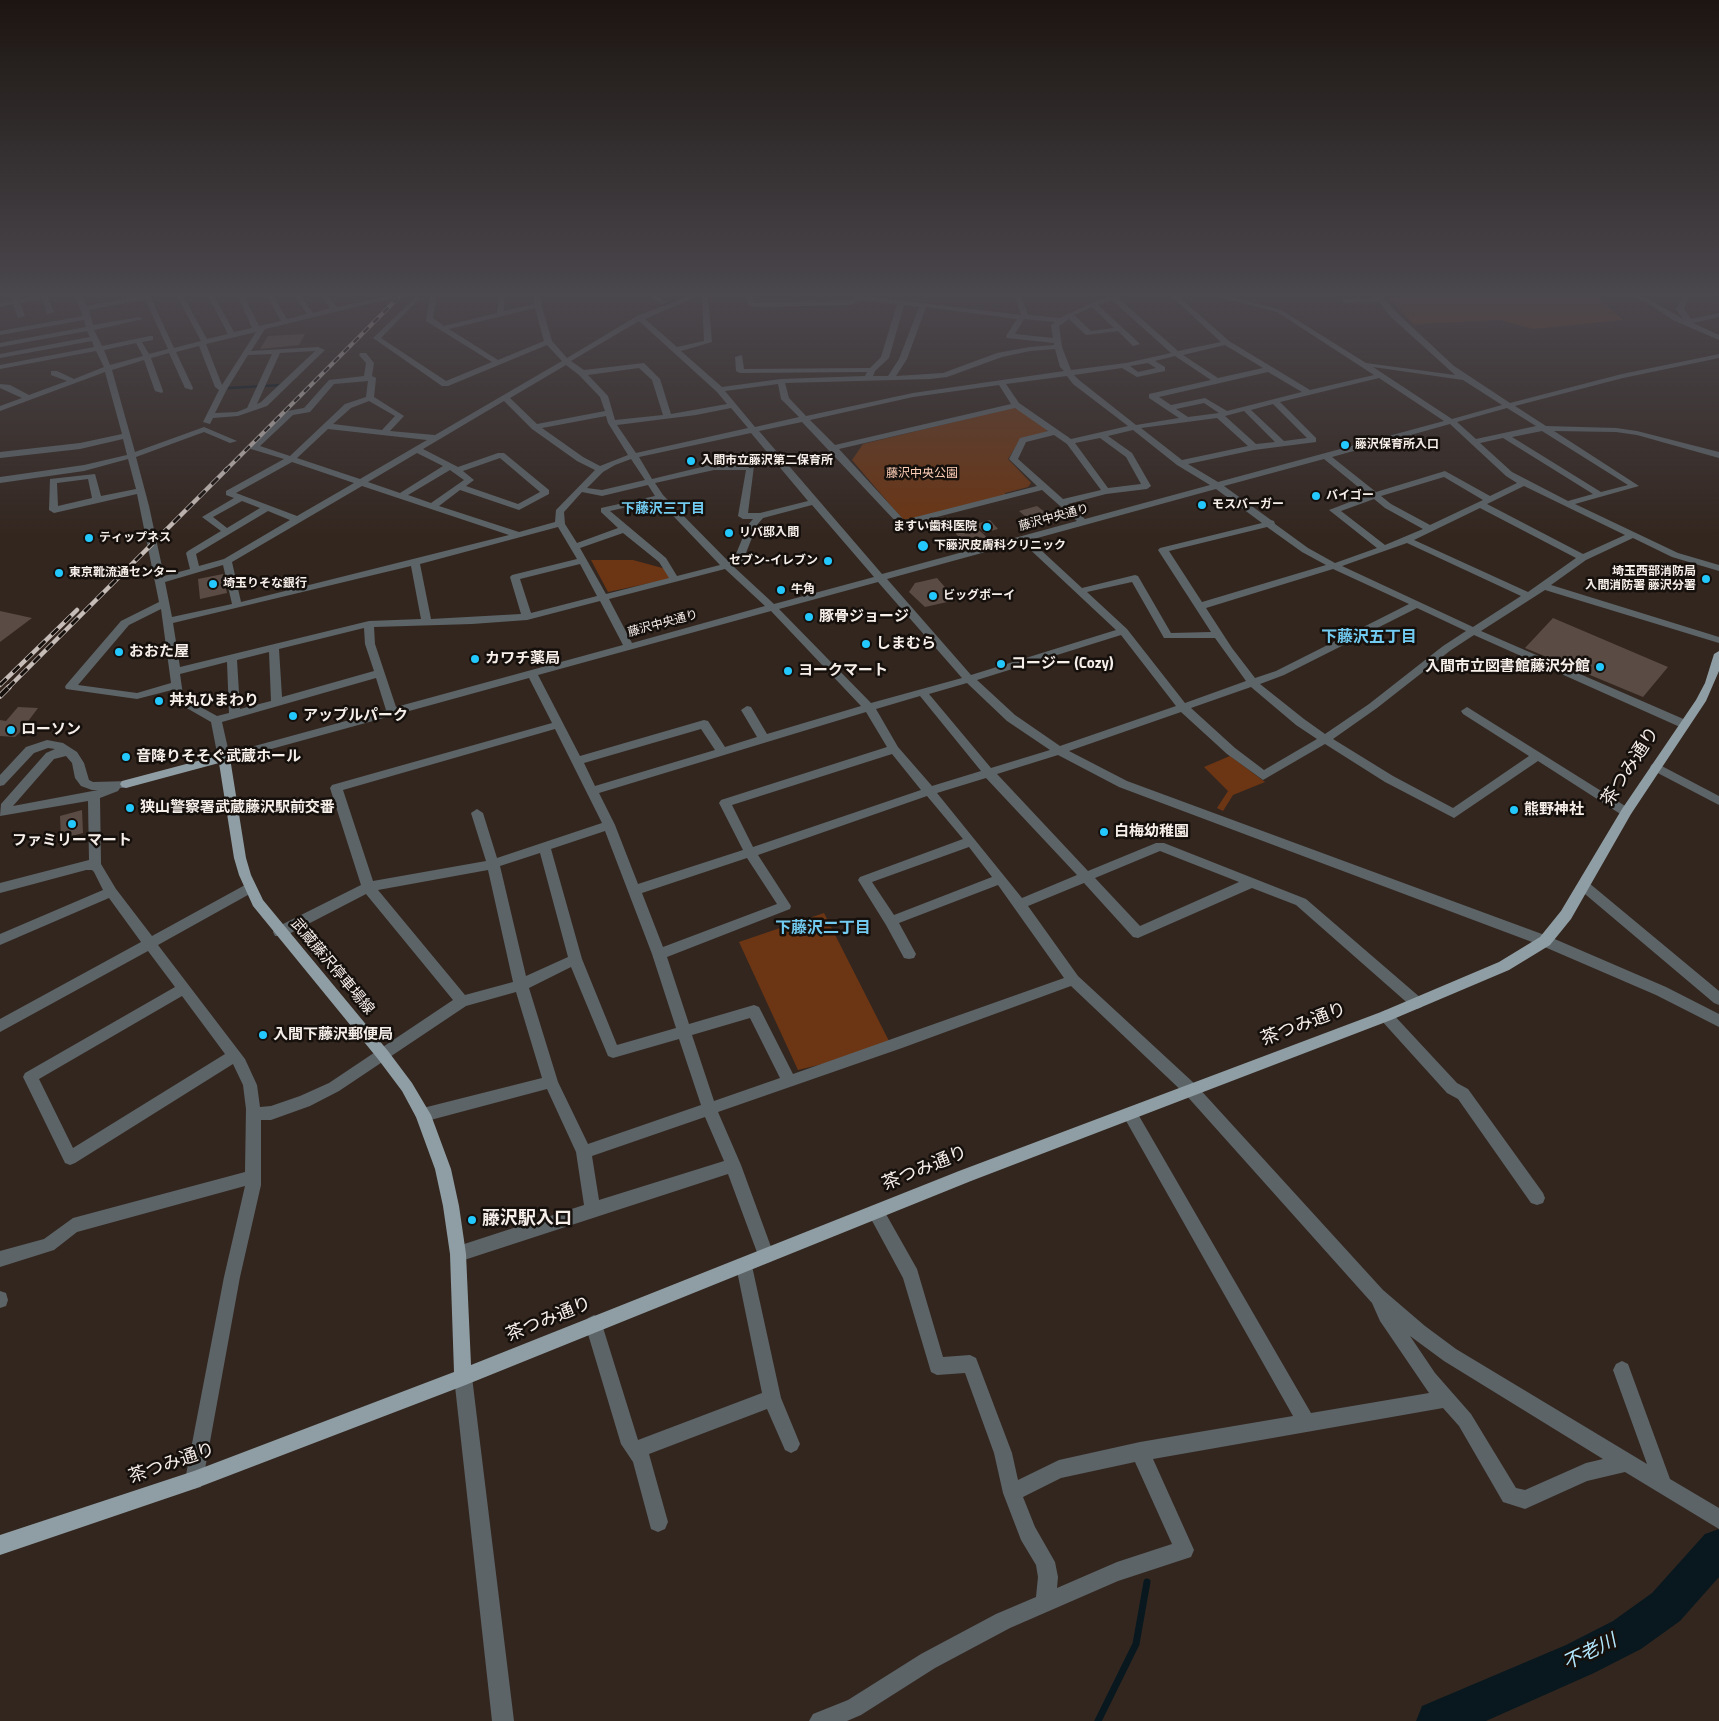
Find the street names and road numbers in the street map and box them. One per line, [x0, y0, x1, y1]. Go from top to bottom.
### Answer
street label: 藤沢中央通り [1017, 502, 1091, 534]
street label: 藤沢中央通り [626, 608, 700, 640]
street label: 茶つみ通り [1597, 723, 1665, 811]
street label: 武蔵藤沢停車場線 [287, 915, 377, 1019]
street label: 茶つみ通り [1258, 999, 1350, 1051]
street label: 茶つみ通り [879, 1142, 971, 1196]
street label: 茶つみ通り [503, 1293, 595, 1347]
street label: 茶つみ通り [126, 1439, 218, 1489]

